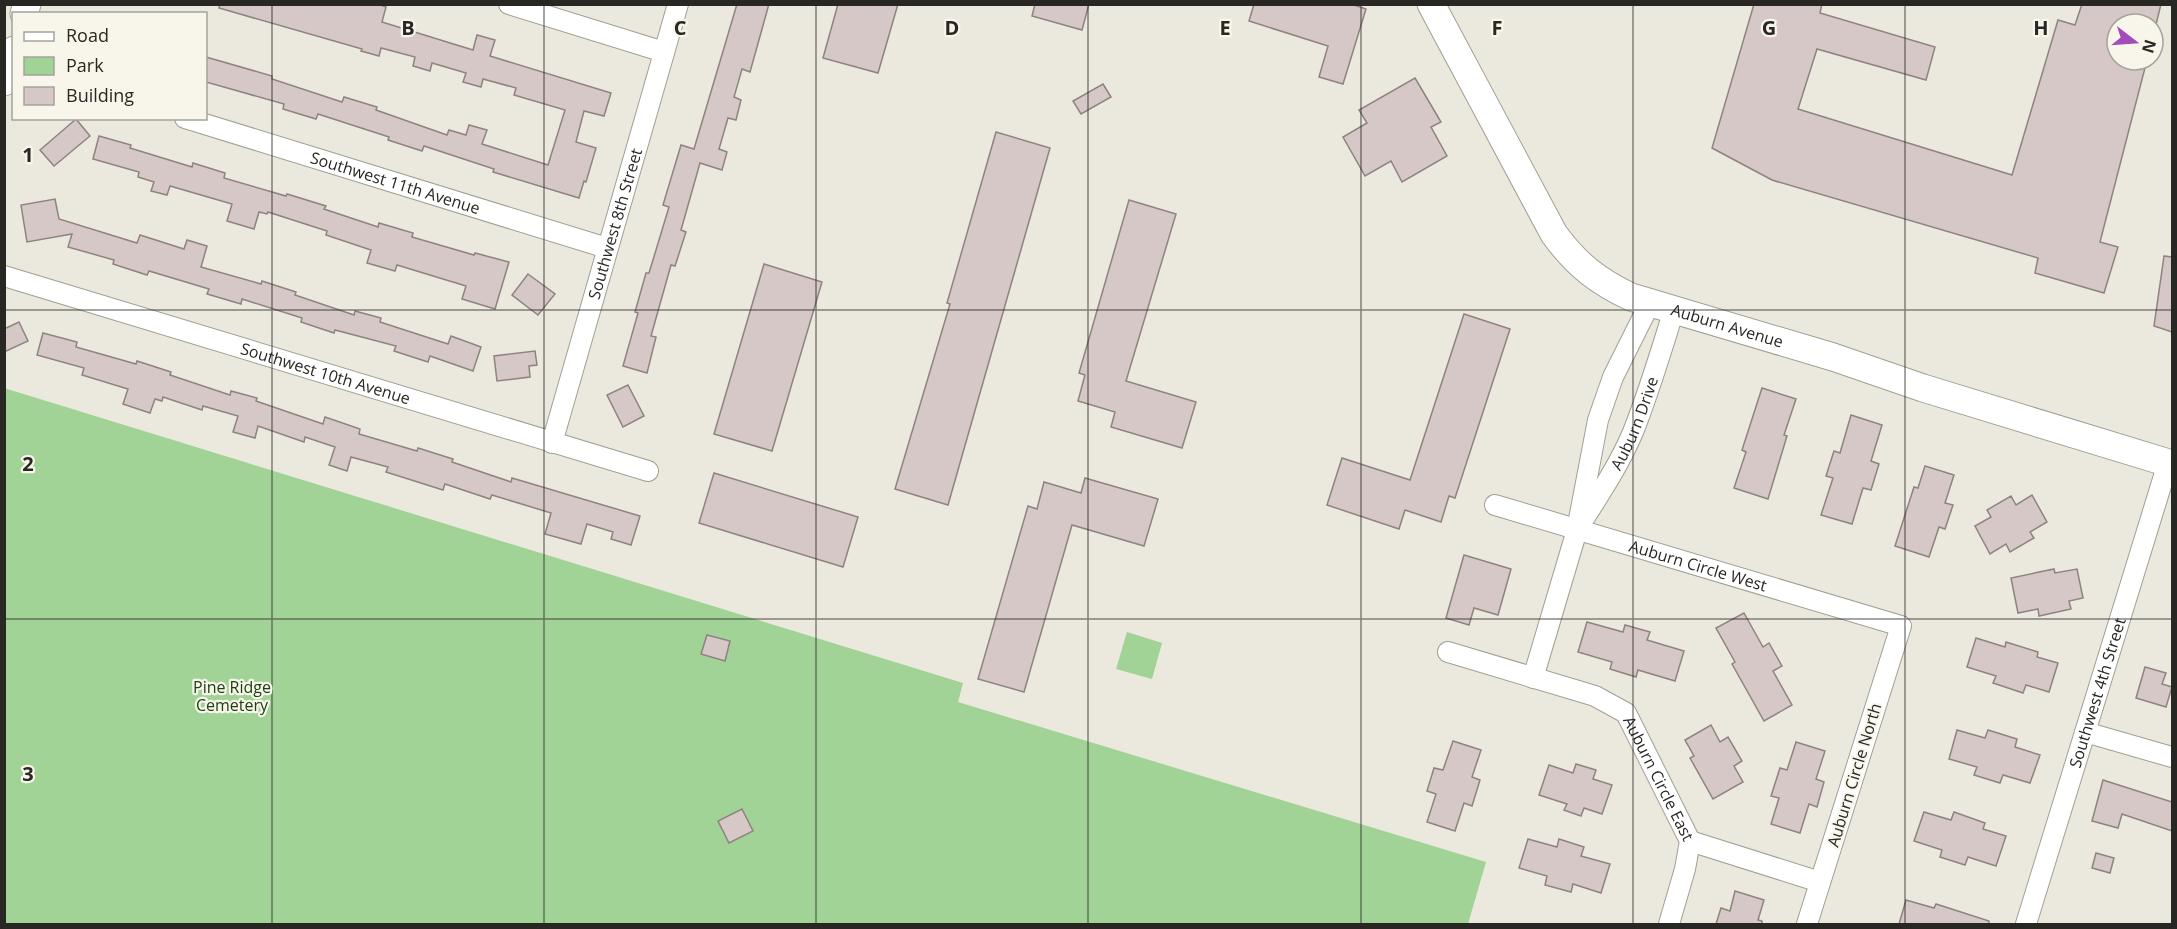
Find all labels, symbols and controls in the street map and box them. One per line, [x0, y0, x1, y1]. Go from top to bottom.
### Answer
legend [12, 12, 207, 120]
north arrow [2105, 12, 2165, 72]
text: B [401, 14, 415, 41]
text: C [674, 14, 687, 41]
text: D [945, 14, 959, 41]
text: E [1219, 14, 1231, 41]
text: F [1492, 14, 1502, 41]
text: G [1762, 14, 1776, 41]
text: H [2033, 14, 2049, 41]
text: Road [66, 23, 109, 47]
text: N [2137, 37, 2162, 56]
text: Park [66, 53, 104, 77]
text: Building [66, 83, 134, 107]
text: 1 [22, 141, 34, 168]
street label: Southwest 8th Street [583, 145, 647, 302]
street label: Southwest 11th Avenue [308, 146, 483, 219]
street label: Auburn Avenue [1669, 299, 1786, 353]
street label: Southwest 10th Avenue [238, 337, 413, 409]
street label: Auburn Drive [1605, 374, 1663, 474]
text: 2 [22, 450, 34, 477]
street label: Auburn Circle West [1627, 535, 1770, 597]
street label: Southwest 4th Street [2064, 615, 2131, 771]
park label: Pine Ridge Cemetery [193, 676, 271, 716]
street label: Auburn Circle North [1822, 700, 1886, 850]
street label: Auburn Circle East [1618, 712, 1699, 845]
text: 3 [22, 760, 34, 787]

